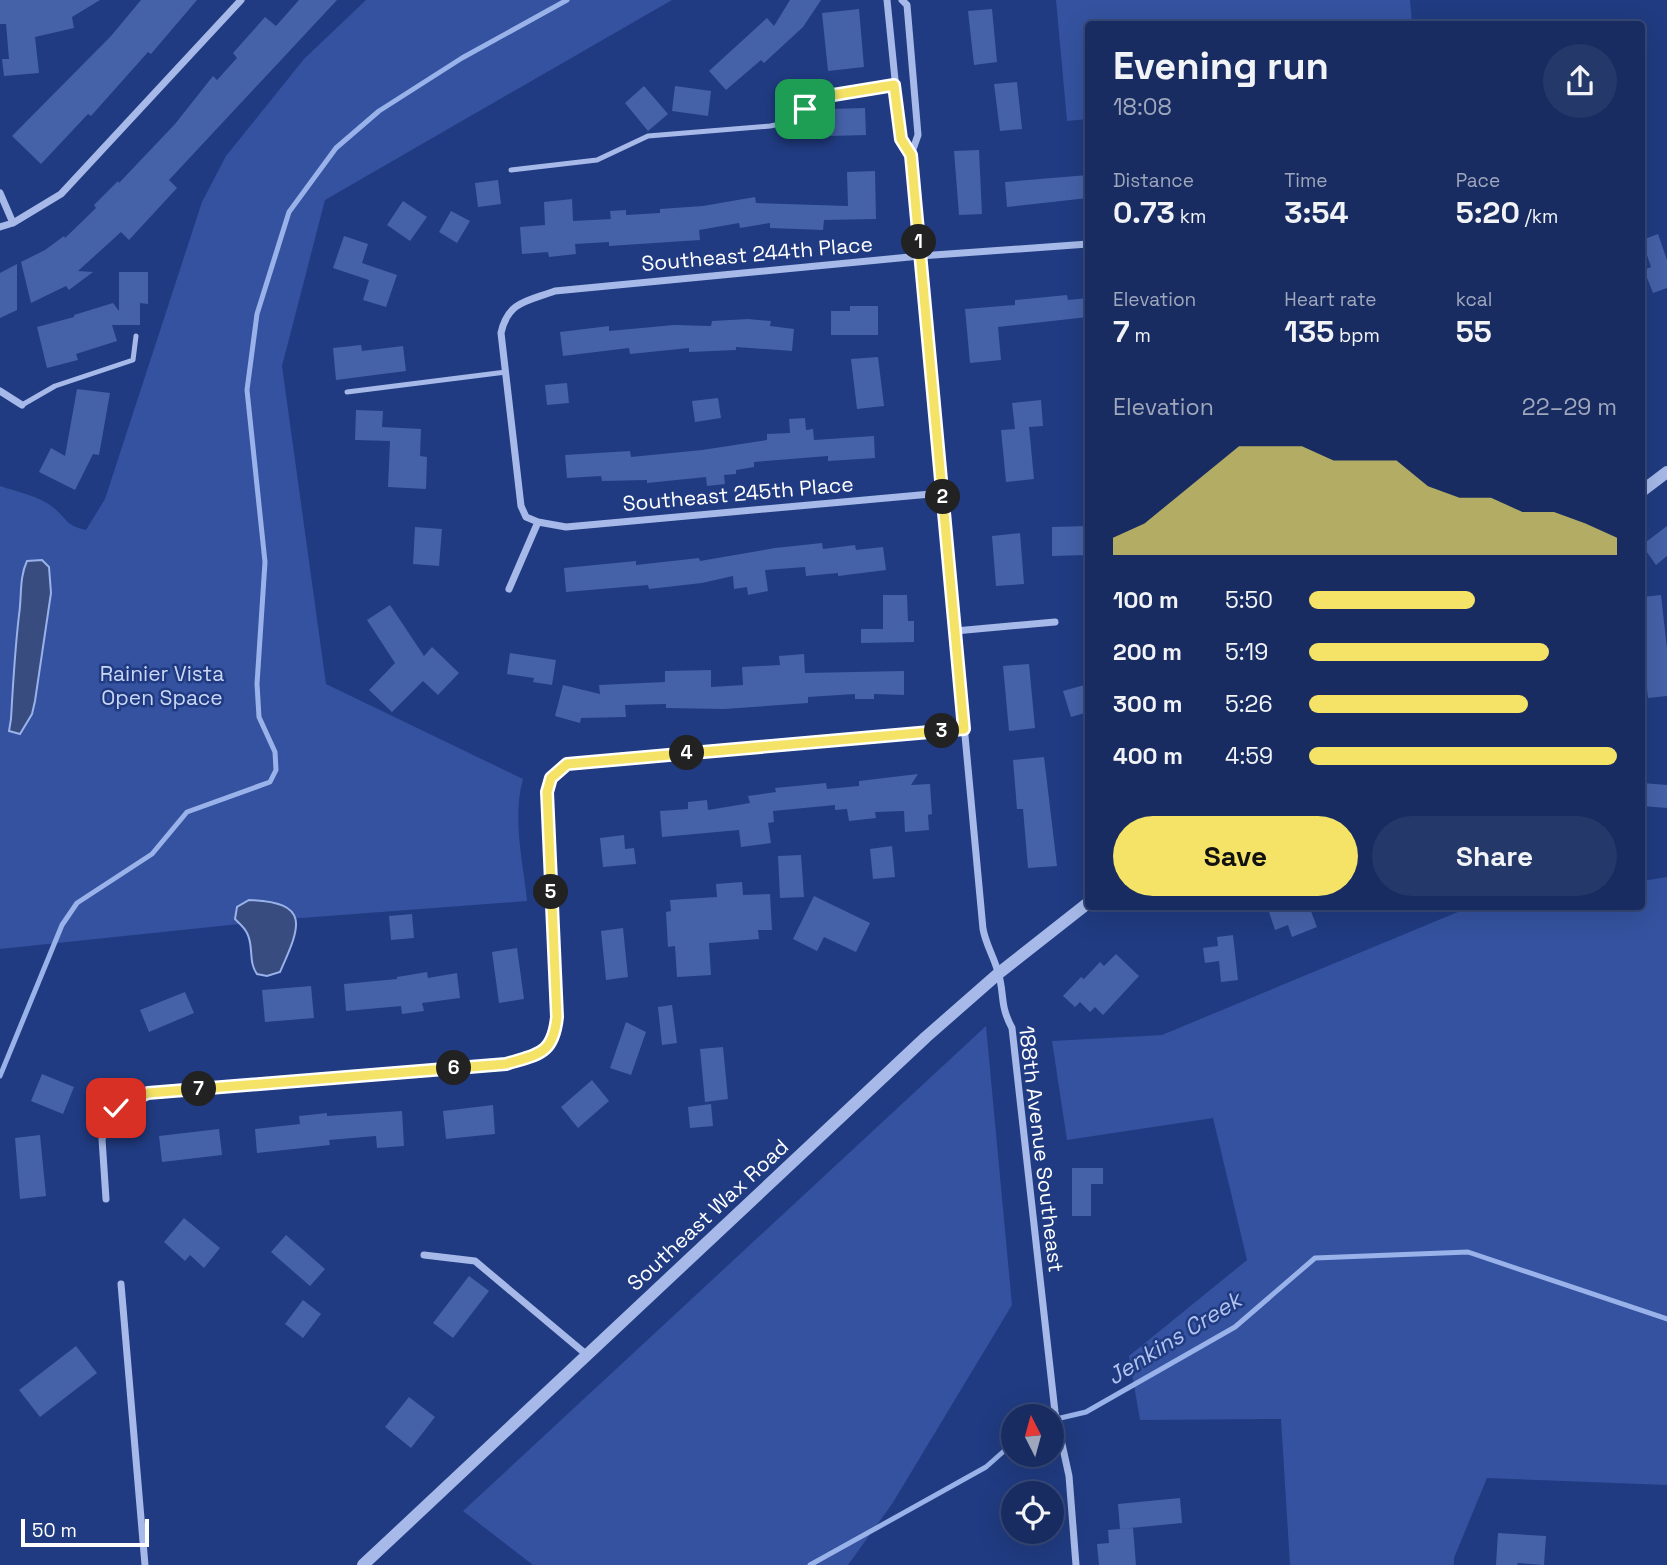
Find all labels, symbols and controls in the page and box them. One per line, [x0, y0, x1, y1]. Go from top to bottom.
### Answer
text: Evening run [1113, 42, 1329, 90]
button: share [1543, 44, 1617, 118]
pin [775, 79, 835, 139]
icon: arrive [786, 90, 824, 128]
text: 18:08 [1113, 92, 1172, 122]
text: Distance [1113, 168, 1194, 193]
text: Time [1284, 168, 1328, 193]
text: Pace [1456, 168, 1500, 193]
text: 0.73 [1113, 193, 1175, 232]
text: 3:54 [1284, 193, 1349, 232]
text: 5:20 [1456, 193, 1520, 232]
text: km [1175, 204, 1206, 229]
text: /km [1520, 204, 1558, 229]
pin: 1 [902, 224, 936, 260]
text: 1 [914, 229, 923, 254]
street label: Southeast 244th Place [640, 230, 874, 277]
text: Elevation [1113, 287, 1196, 312]
text: Heart rate [1284, 287, 1377, 312]
text: kcal [1456, 287, 1492, 312]
text: 7 [1113, 312, 1130, 351]
text: 135 [1284, 312, 1334, 351]
text: 55 [1456, 312, 1492, 351]
text: m [1130, 323, 1151, 348]
text: bpm [1334, 323, 1380, 348]
text: Elevation [1113, 392, 1214, 422]
text: 22–29 m [1522, 392, 1617, 422]
street label: Southeast 245th Place [621, 470, 855, 517]
pin: 2 [926, 480, 960, 514]
text: 2 [937, 484, 948, 509]
text: 100 m [1113, 585, 1179, 615]
text: 5:50 [1225, 585, 1273, 615]
text: 200 m [1113, 637, 1182, 667]
text: 5:19 [1225, 637, 1268, 667]
park label: Rainier Vista Open Space [100, 660, 224, 711]
text: 300 m [1113, 689, 1182, 719]
text: 5:26 [1225, 689, 1273, 719]
pin: 3 [925, 714, 960, 748]
text: 3 [936, 718, 947, 743]
pin: 4 [670, 736, 704, 770]
text: 4 [680, 740, 693, 765]
text: 400 m [1113, 741, 1183, 771]
text: 4:59 [1225, 741, 1273, 771]
button: Save [1113, 816, 1358, 896]
button: Share [1372, 816, 1617, 896]
pin: 5 [534, 874, 568, 910]
text: 5 [545, 879, 556, 904]
street label: 188th Avenue Southeast [1013, 1024, 1070, 1274]
pin: 6 [436, 1050, 472, 1086]
text: 6 [448, 1055, 459, 1080]
pin: 7 [182, 1072, 216, 1106]
text: 7 [193, 1076, 204, 1101]
pin [86, 1078, 146, 1138]
icon: check [97, 1089, 135, 1127]
street label: Southeast Wax Road [621, 1133, 794, 1296]
water label: Jenkins Creek [1101, 1283, 1249, 1391]
north arrow [1001, 1404, 1064, 1466]
map controls [1001, 1404, 1064, 1544]
button: locate [1001, 1481, 1064, 1544]
scale bar [21, 1516, 149, 1548]
text: 50 m [32, 1518, 77, 1543]

